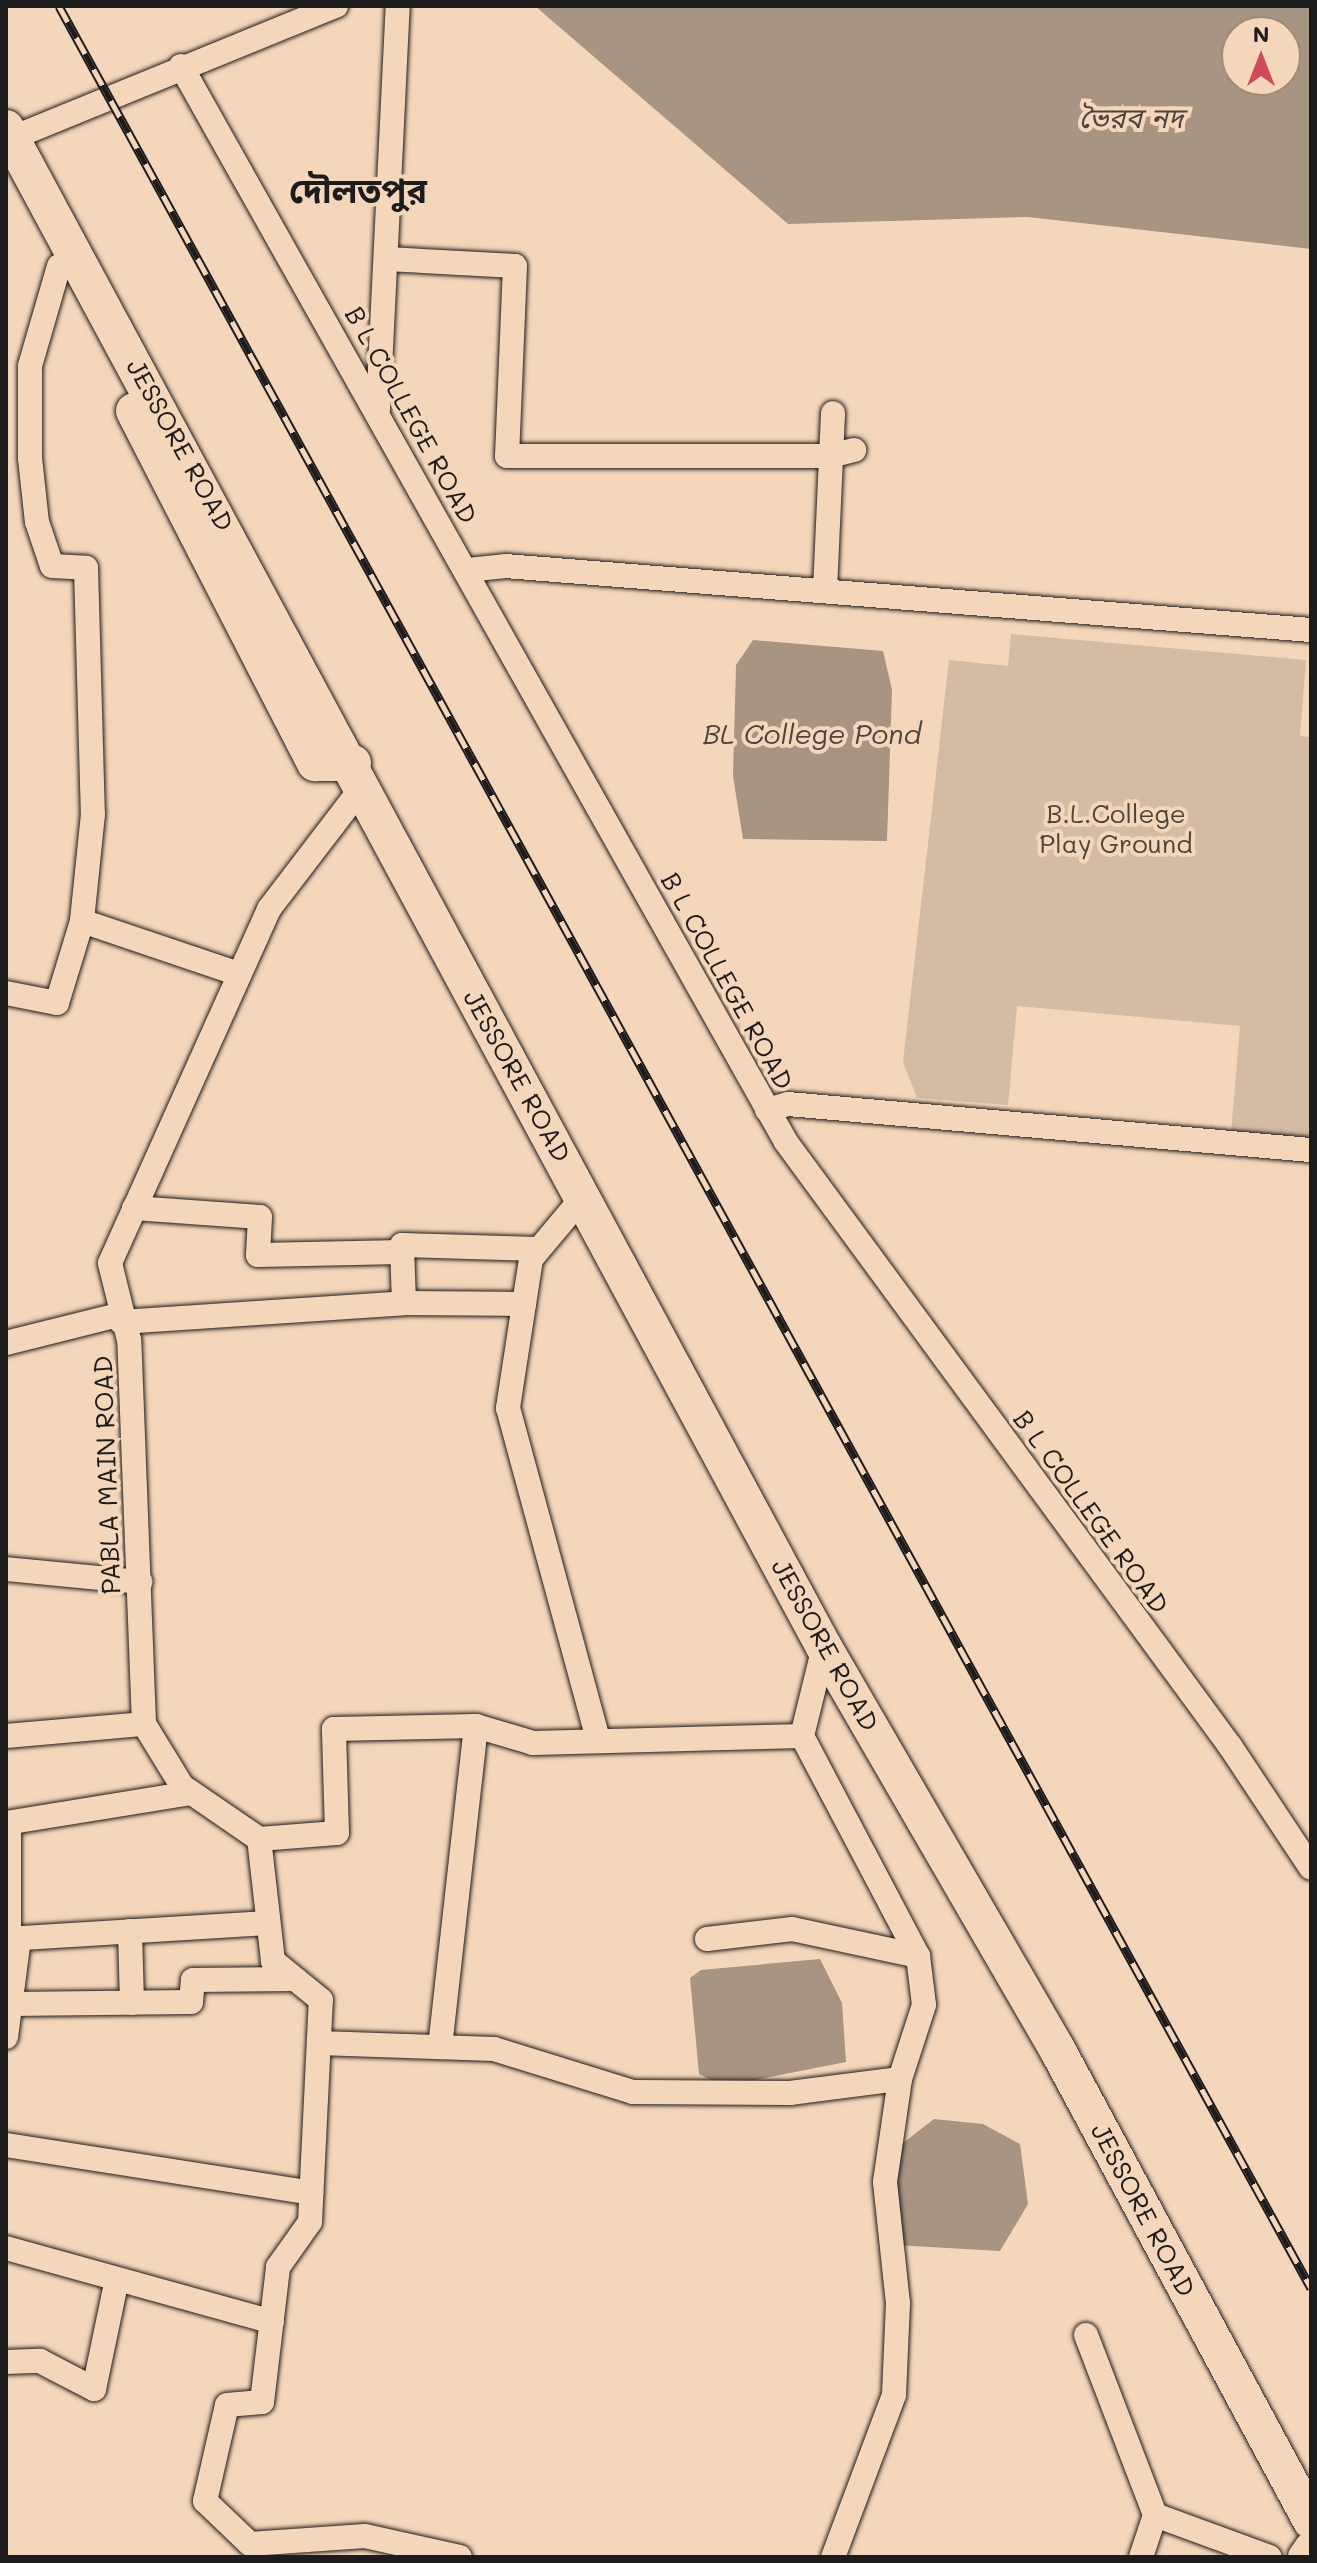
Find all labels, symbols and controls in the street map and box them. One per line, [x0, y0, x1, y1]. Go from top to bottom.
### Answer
north arrow [1221, 16, 1301, 96]
text: N [1253, 19, 1269, 48]
water label: ভৈরব নদ [1079, 100, 1183, 134]
district label: দৌলতপুর [289, 170, 427, 210]
street label: B L COLLEGE ROAD [338, 301, 484, 529]
street label: JESSORE ROAD [120, 353, 240, 537]
water label: BL College Pond [703, 716, 921, 750]
park label: B.L.College Play Ground [1039, 798, 1193, 860]
street label: B L COLLEGE ROAD [654, 867, 800, 1095]
street label: JESSORE ROAD [457, 984, 577, 1168]
street label: PABLA MAIN ROAD [87, 1355, 127, 1595]
street label: B L COLLEGE ROAD [1007, 1404, 1175, 1620]
street label: JESSORE ROAD [765, 1553, 885, 1737]
street label: JESSORE ROAD [1084, 2118, 1202, 2302]

